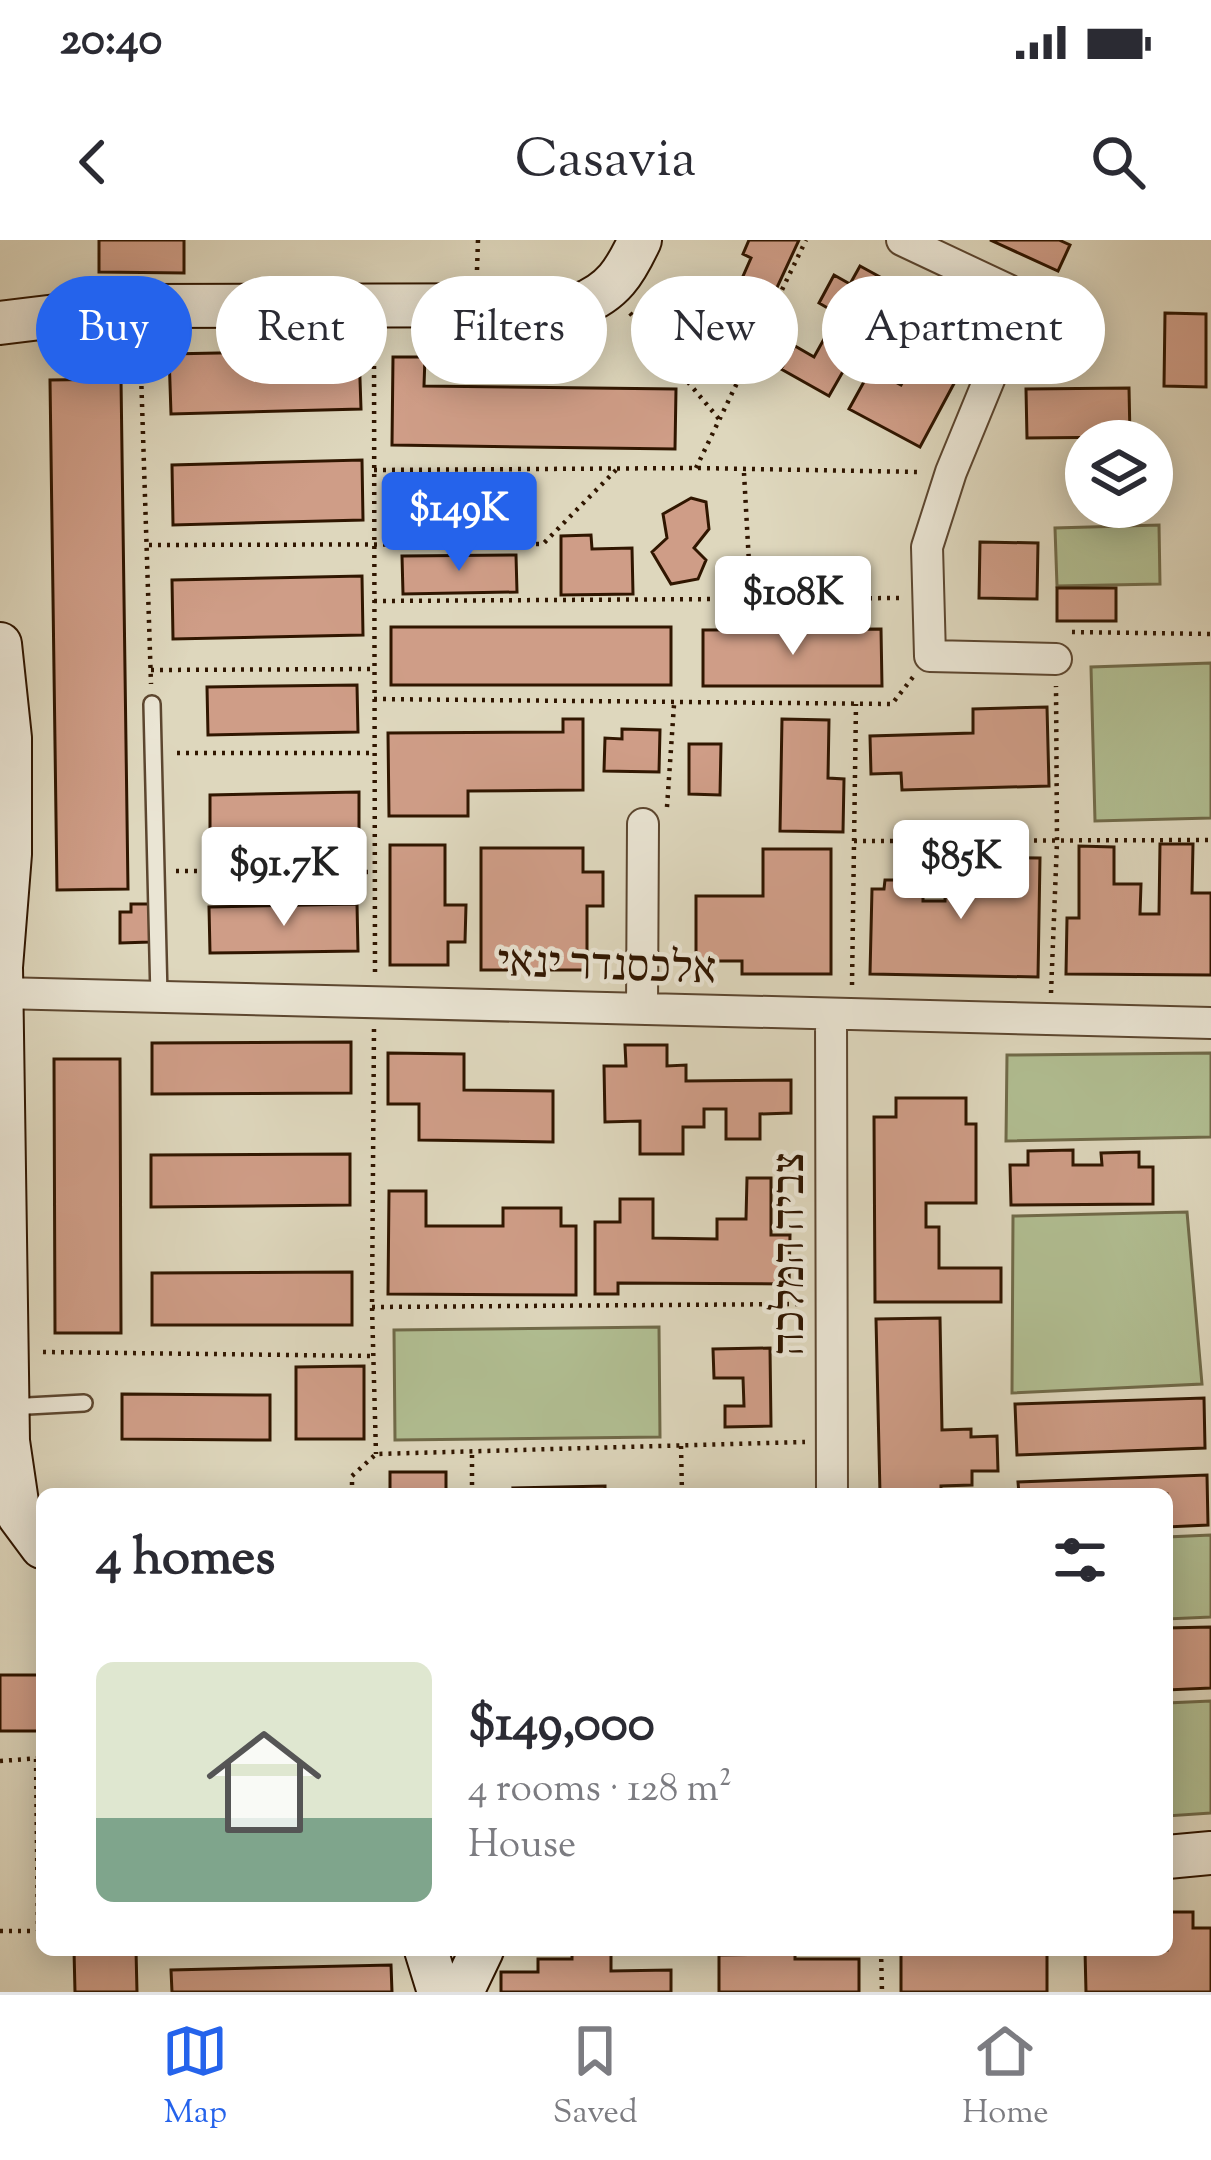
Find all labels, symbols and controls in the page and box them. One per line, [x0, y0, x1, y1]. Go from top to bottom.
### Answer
text: 20:40 [60, 10, 162, 75]
text: Casavia [515, 123, 696, 201]
icon: back [60, 129, 126, 195]
icon: search [1085, 129, 1151, 195]
chip: Buy [36, 276, 192, 384]
chip: Rent [216, 276, 387, 384]
chip: Filters [411, 276, 607, 384]
chip: New [631, 276, 798, 384]
chip: Apartment [822, 276, 1105, 384]
map controls [1065, 420, 1173, 528]
button: layers [1065, 420, 1173, 528]
pin: $149K [375, 472, 543, 574]
text: $149K [409, 483, 509, 539]
pin: $108K [709, 556, 877, 658]
text: $108K [742, 567, 844, 623]
pin: $85K [890, 820, 1032, 922]
pin: $91.7K [186, 827, 382, 929]
text: $85K [920, 831, 1002, 887]
text: $91.7K [229, 838, 339, 894]
street label: אלכסנדר ינאי [496, 932, 718, 1005]
street label: צביה המלכה [760, 1152, 825, 1356]
text: 4 homes [96, 1524, 275, 1597]
icon: filters [1047, 1527, 1113, 1593]
text: $149,000 [468, 1690, 655, 1763]
icon: home [192, 1710, 336, 1854]
text: 4 rooms · 128 m² [468, 1763, 732, 1819]
text: House [468, 1819, 576, 1875]
tab: Map [162, 2018, 228, 2138]
tab: Saved [553, 2018, 638, 2138]
tab: Home [962, 2018, 1049, 2138]

